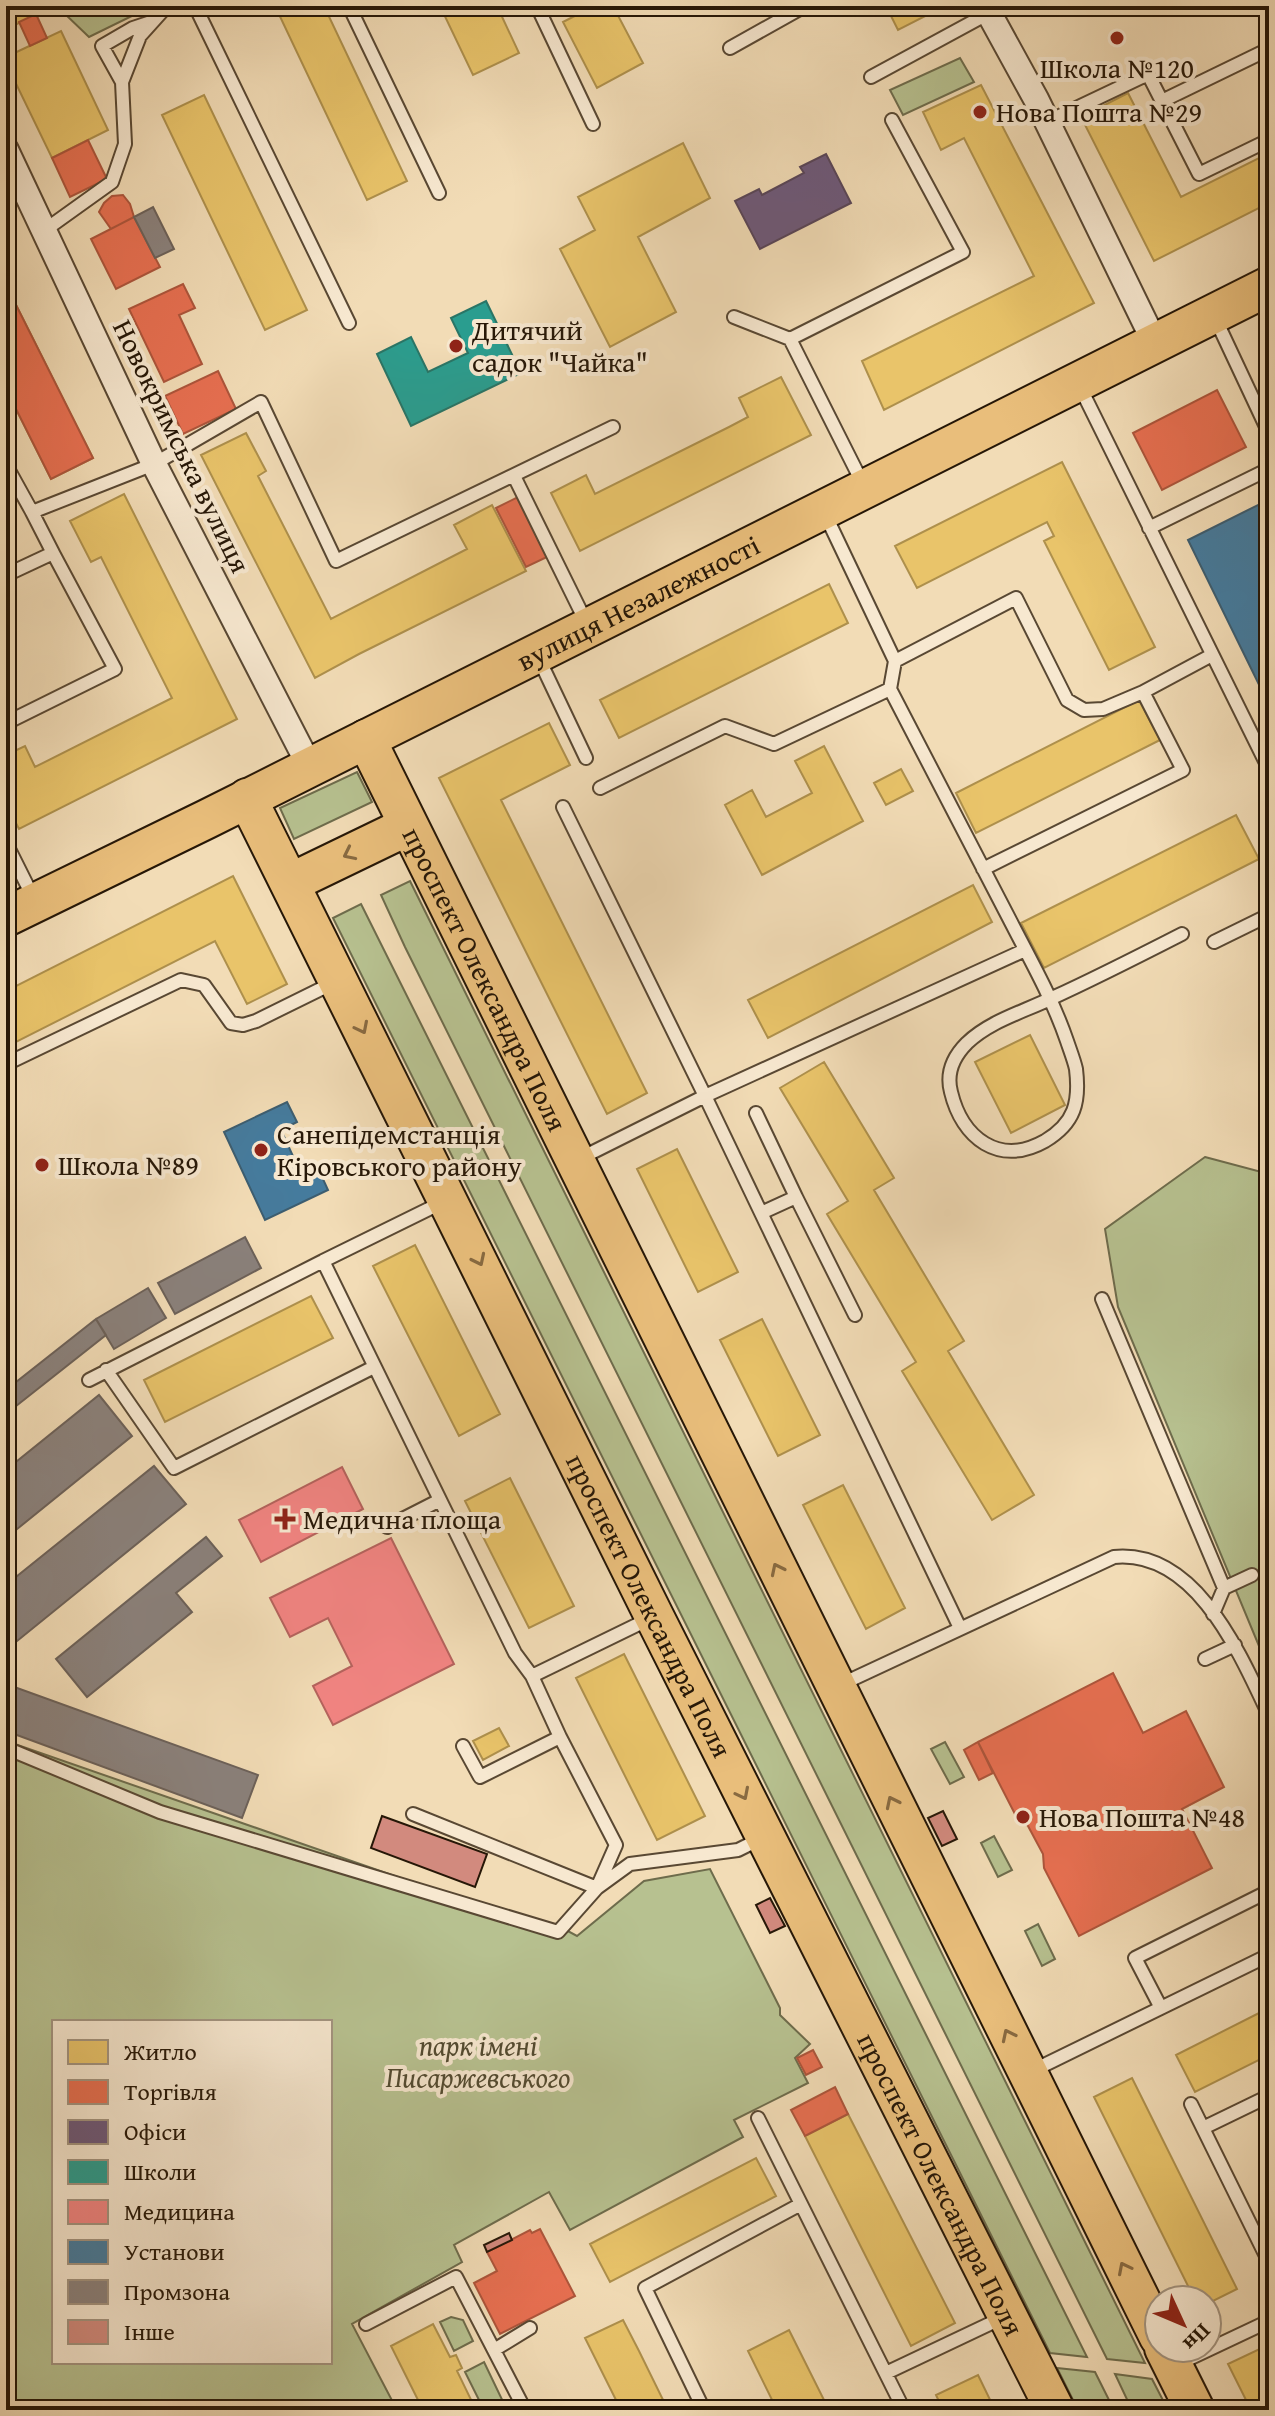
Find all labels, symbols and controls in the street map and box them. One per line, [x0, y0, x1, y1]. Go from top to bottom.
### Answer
marker: Школа №120 [1108, 29, 1126, 47]
place label: Школа №120 [1040, 47, 1194, 88]
place label: Нова Пошта №29 [996, 91, 1202, 132]
marker: Нова Пошта №29 [971, 103, 989, 121]
place label: Дитячий садок "Чайка" [471, 309, 648, 382]
street label: Новокримська вулиця [103, 312, 262, 579]
marker: Дитячий садок "Чайка" [447, 337, 465, 355]
street label: вулиця Незалежності [509, 524, 767, 680]
street label: проспект Олександра Поля [393, 820, 578, 1138]
one-way arrow [343, 844, 357, 860]
one-way arrow [353, 1019, 368, 1034]
place label: Санепідемстанція Кіровського району [277, 1113, 522, 1186]
marker: Санепідемстанція Кіровського району [252, 1141, 270, 1159]
place label: Школа №89 [58, 1144, 199, 1185]
marker: Школа №89 [33, 1156, 51, 1174]
one-way arrow [469, 1252, 484, 1267]
street label: проспект Олександра Поля [556, 1446, 743, 1764]
place label: Медична площа [303, 1498, 502, 1539]
marker: Медична площа [274, 1508, 296, 1530]
one-way arrow [771, 1563, 786, 1578]
one-way arrow [734, 1786, 749, 1801]
one-way arrow [886, 1796, 902, 1811]
place label: Нова Пошта №48 [1039, 1796, 1245, 1837]
marker: Нова Пошта №48 [1014, 1808, 1032, 1826]
legend [52, 2020, 332, 2364]
park label: парк імені Писаржевського [386, 2024, 570, 2097]
street label: проспект Олександра Поля [848, 2025, 1035, 2343]
one-way arrow [1002, 2028, 1018, 2043]
text: Житло [123, 2034, 197, 2069]
text: Торгівля [124, 2074, 217, 2109]
text: Офіси [124, 2114, 186, 2149]
text: Школи [124, 2154, 196, 2189]
text: Медицина [124, 2194, 235, 2229]
text: Установи [124, 2234, 224, 2269]
one-way arrow [1118, 2261, 1134, 2276]
text: Промзона [124, 2274, 230, 2309]
north arrow [1143, 2284, 1223, 2364]
text: Інше [124, 2314, 175, 2349]
text: Пн [1176, 2317, 1219, 2359]

